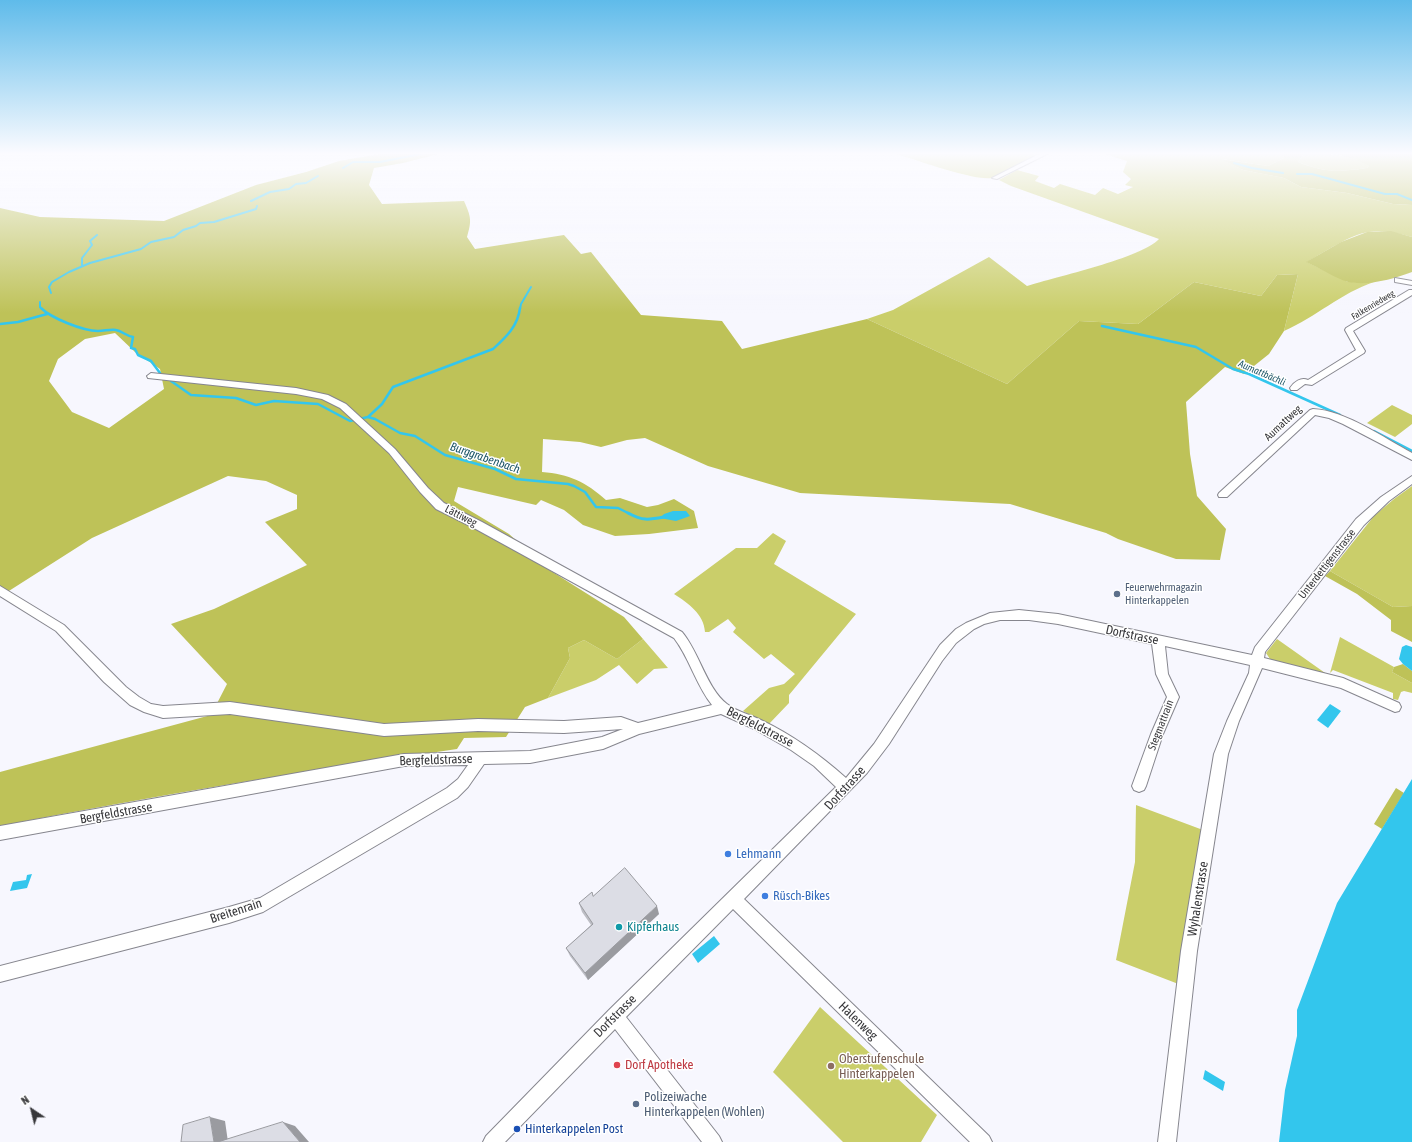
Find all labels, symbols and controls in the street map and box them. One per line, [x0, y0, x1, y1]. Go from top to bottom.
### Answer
street label: Falkenriedweg [1349, 288, 1397, 322]
water label: Aumattbächli [1237, 358, 1287, 388]
street label: Aumattweg [1262, 402, 1304, 444]
water label: Burggrabenbach [448, 439, 522, 477]
street label: Lättiweg [443, 502, 479, 530]
street label: Unterdettigenstrasse [1296, 526, 1358, 602]
place label: Feuerwehrmagazin Hinterkappelen [1125, 581, 1202, 607]
marker: Feuerwehrmagazin Hinterkappelen [1112, 589, 1122, 599]
street label: Dorfstrasse [1104, 622, 1160, 648]
street label: Stegmattrain [1145, 698, 1177, 752]
street label: Bergfeldstrasse [724, 703, 796, 751]
street label: Bergfeldstrasse [399, 751, 473, 769]
street label: Dorfstrasse [821, 763, 869, 813]
street label: Bergfeldstrasse [79, 799, 153, 827]
place label: Lehmann [736, 846, 781, 862]
marker: Lehmann [723, 849, 733, 859]
street label: Wyhalenstrasse [1184, 860, 1212, 938]
place label: Rüsch-Bikes [773, 888, 830, 904]
marker: Rüsch-Bikes [760, 891, 770, 901]
street label: Breitenrain [208, 895, 264, 927]
place label: Kipferhaus [627, 919, 679, 935]
marker: Kipferhaus [614, 922, 624, 932]
street label: Dorfstrasse [590, 991, 640, 1041]
street label: Halenweg [835, 999, 881, 1043]
place label: Oberstufenschule Hinterkappelen [839, 1051, 924, 1082]
place label: Dorf Apotheke [625, 1057, 693, 1073]
marker: Dorf Apotheke [612, 1060, 622, 1070]
marker: Oberstufenschule Hinterkappelen [826, 1061, 836, 1071]
place label: Polizeiwache Hinterkappelen (Wohlen) [644, 1089, 765, 1120]
north arrow [12, 1090, 52, 1130]
text: N [19, 1093, 31, 1107]
marker: Polizeiwache Hinterkappelen (Wohlen) [631, 1099, 641, 1109]
place label: Hinterkappelen Post [525, 1121, 623, 1137]
marker: Hinterkappelen Post [512, 1124, 522, 1134]

